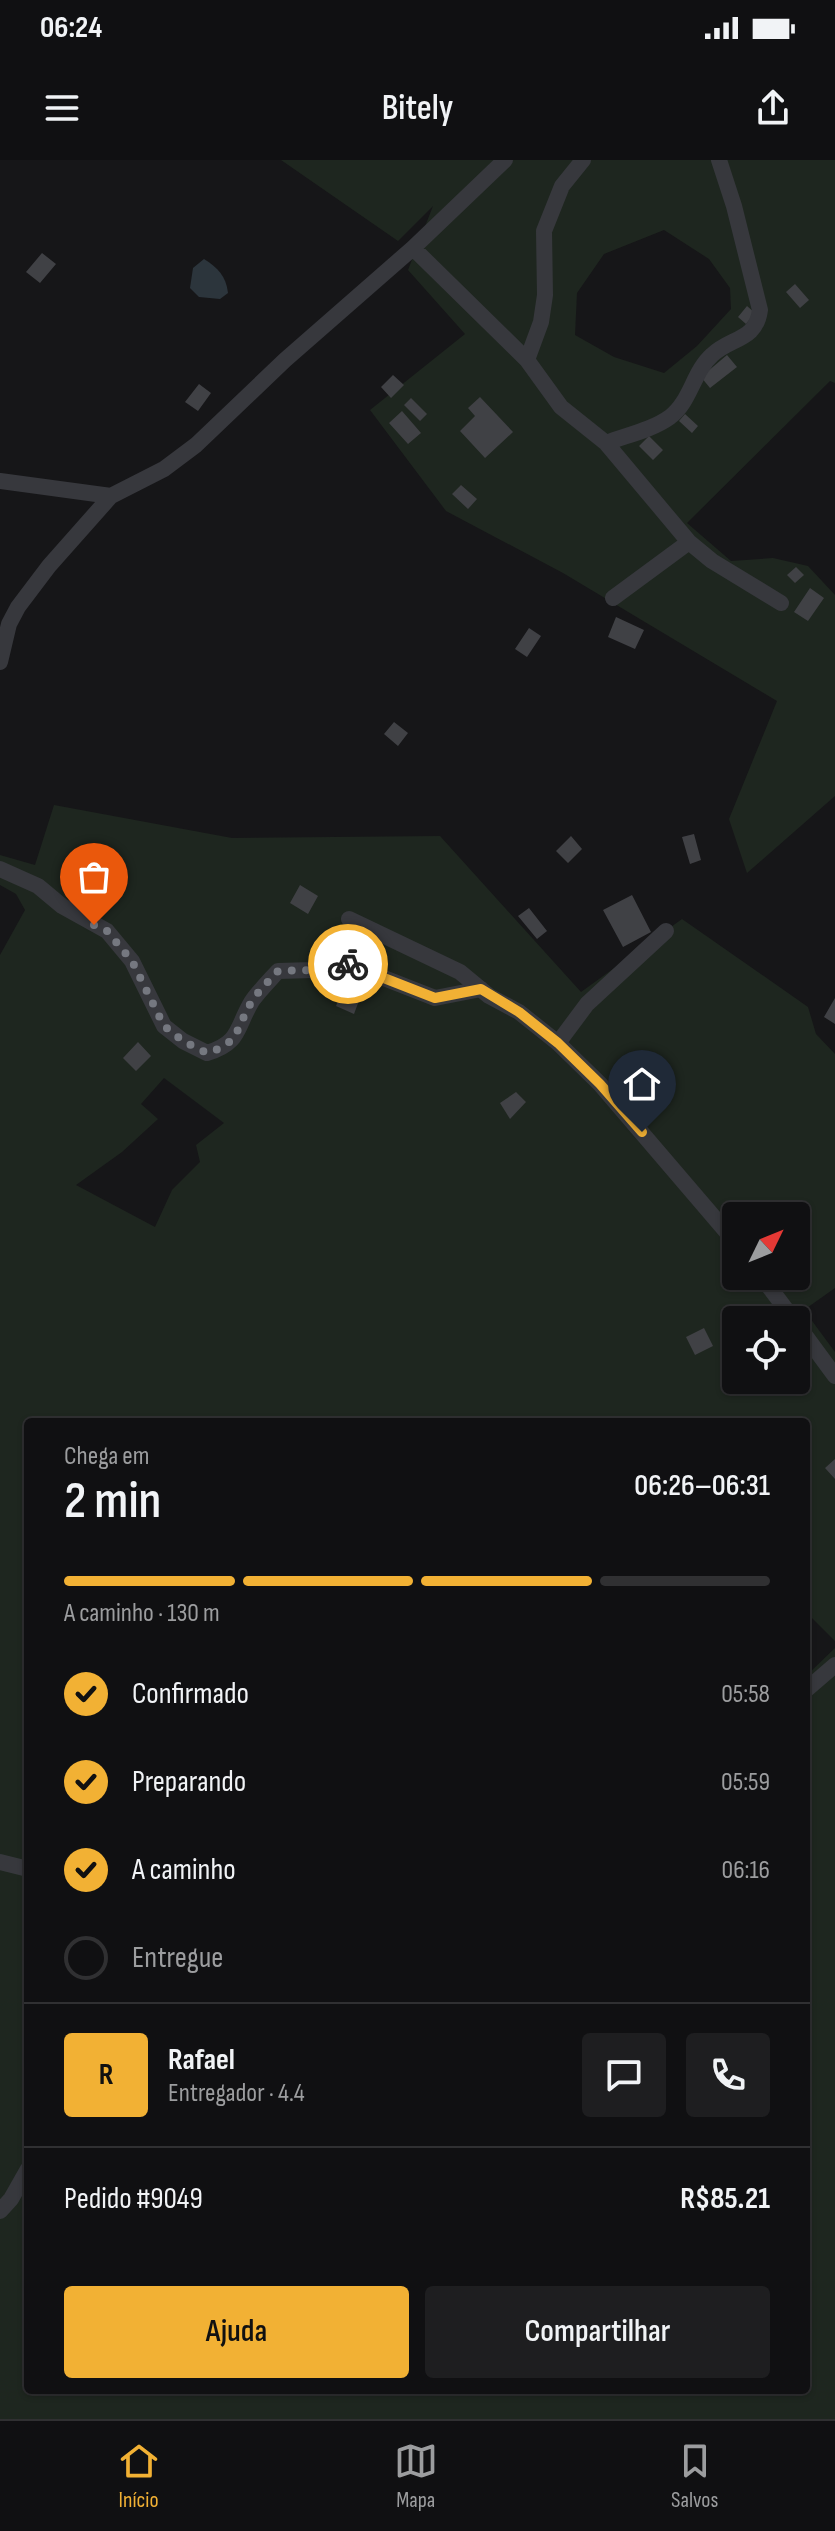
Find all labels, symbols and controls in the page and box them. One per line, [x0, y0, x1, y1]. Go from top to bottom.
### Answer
text: 06:24 [40, 10, 102, 46]
icon: menu [40, 86, 84, 130]
icon: share [751, 86, 795, 130]
text: Bitely [382, 87, 453, 130]
pin [60, 843, 128, 925]
icon: bag [72, 855, 116, 899]
courier [308, 924, 388, 1004]
icon: bike [326, 942, 370, 986]
pin [608, 1050, 676, 1132]
icon: home [620, 1062, 664, 1106]
north arrow [722, 1202, 810, 1290]
map controls [722, 1202, 810, 1394]
button: locate [722, 1306, 810, 1394]
text: Chega em [64, 1441, 150, 1472]
text: 06:26–06:31 [634, 1468, 770, 1504]
text: 2 min [64, 1470, 161, 1533]
text: A caminho · 130 m [64, 1598, 220, 1629]
icon: check [64, 1672, 108, 1716]
text: Confirmado [132, 1676, 249, 1712]
text: 05:58 [721, 1679, 770, 1710]
icon: check [64, 1760, 108, 1804]
text: Preparando [132, 1764, 246, 1800]
text: 05:59 [721, 1767, 770, 1798]
icon: check [64, 1848, 108, 1892]
text: A caminho [132, 1852, 236, 1888]
text: 06:16 [722, 1855, 770, 1886]
text: Entregue [132, 1940, 223, 1976]
button: chat [582, 2033, 666, 2117]
button: phone [686, 2033, 770, 2117]
text: Rafael [168, 2042, 235, 2078]
text: R [99, 2057, 113, 2093]
text: Entregador · 4.4 [168, 2078, 305, 2109]
text: Pedido #9049 [64, 2181, 203, 2217]
text: R$85.21 [680, 2181, 770, 2217]
button: Ajuda [64, 2286, 409, 2378]
button: Compartilhar [425, 2286, 770, 2378]
tab: Início [117, 2439, 161, 2514]
tab: Mapa [394, 2439, 438, 2514]
tab: Salvos [671, 2439, 718, 2514]

